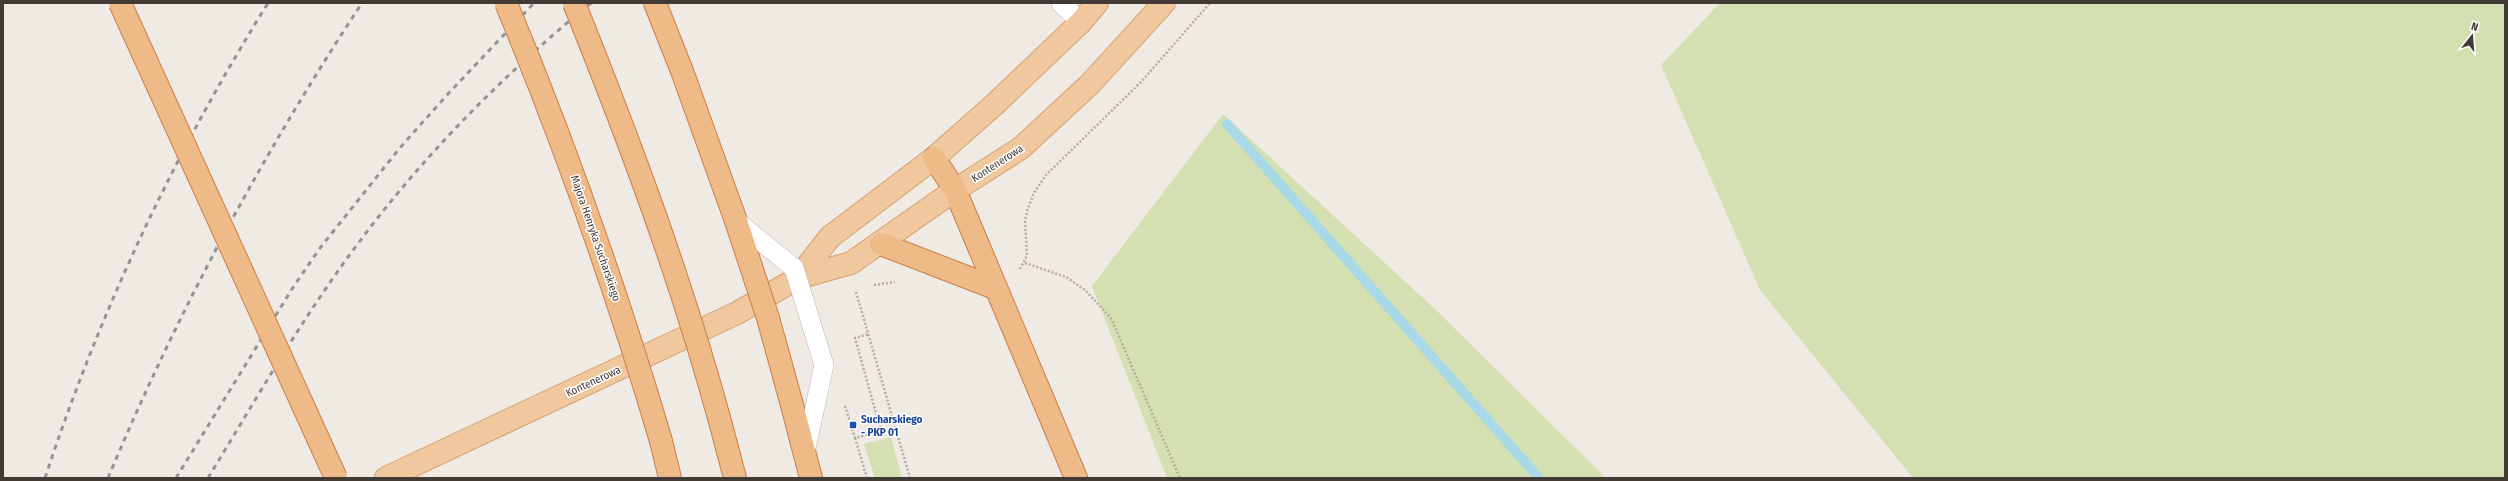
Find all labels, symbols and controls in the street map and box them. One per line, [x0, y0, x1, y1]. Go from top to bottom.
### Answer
north arrow [2452, 16, 2492, 56]
text: N [2470, 20, 2480, 34]
street label: Kontenerowa [969, 142, 1026, 185]
street label: Majora Henryka Sucharskiego [568, 173, 623, 303]
street label: Kontenerowa [564, 363, 623, 400]
place label: Sucharskiego - PKP 01 [861, 413, 922, 439]
marker: Sucharskiego - PKP 01 [848, 420, 858, 430]

